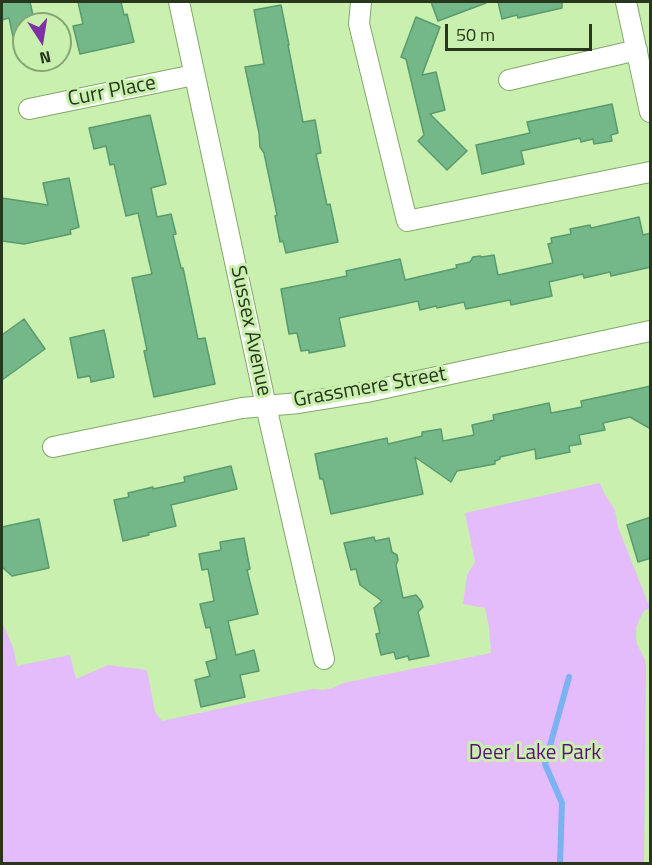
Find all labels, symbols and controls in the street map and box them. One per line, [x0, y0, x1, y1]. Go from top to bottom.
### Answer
north arrow [12, 12, 72, 72]
scale bar [448, 12, 595, 50]
text: 50 m [456, 21, 495, 48]
text: N [37, 45, 53, 71]
street label: Curr Place [66, 71, 158, 113]
street label: Sussex Avenue [224, 264, 276, 398]
street label: Grassmere Street [292, 362, 448, 414]
park label: Deer Lake Park [469, 741, 601, 767]

